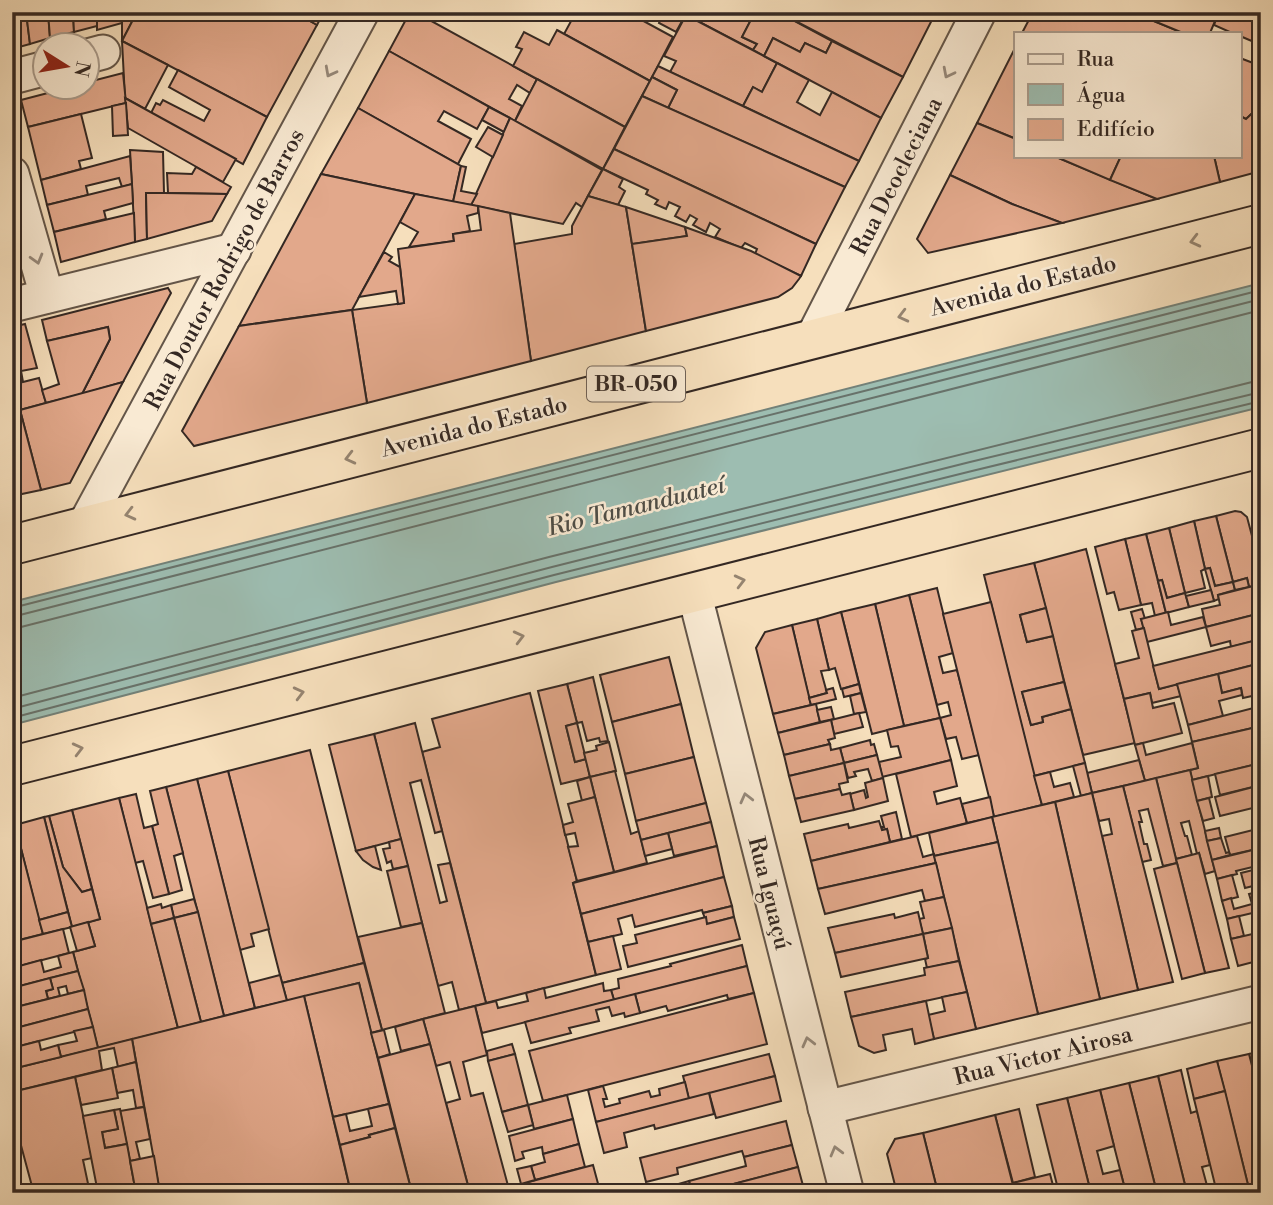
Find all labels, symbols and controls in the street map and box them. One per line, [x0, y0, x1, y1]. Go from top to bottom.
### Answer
north arrow [32, 32, 102, 102]
legend [1014, 32, 1242, 158]
text: Rua [1077, 47, 1114, 73]
text: N [68, 59, 95, 79]
one-way arrow [325, 65, 338, 78]
one-way arrow [943, 66, 956, 78]
text: Água [1076, 81, 1126, 109]
street label: Rua Deocleciana [845, 92, 949, 260]
text: Edifício [1077, 117, 1155, 143]
street label: Rua Doutor Rodrigo de Barros [139, 124, 311, 415]
one-way arrow [1189, 233, 1201, 247]
street label: Avenida do Estado [926, 249, 1119, 323]
one-way arrow [28, 252, 43, 264]
one-way arrow [897, 308, 909, 322]
road number: BR-050 [587, 366, 685, 402]
street label: Avenida do Estado [377, 390, 570, 464]
one-way arrow [345, 449, 357, 464]
water label: Rio Tamanduateí [543, 470, 731, 544]
one-way arrow [124, 506, 136, 520]
one-way arrow [734, 575, 746, 589]
one-way arrow [513, 631, 525, 645]
one-way arrow [293, 687, 305, 701]
one-way arrow [72, 743, 84, 757]
one-way arrow [740, 792, 754, 804]
street label: Rua Iguaçú [741, 834, 797, 953]
street label: Rua Victor Airosa [951, 1020, 1136, 1092]
one-way arrow [802, 1036, 816, 1048]
one-way arrow [830, 1145, 844, 1157]

